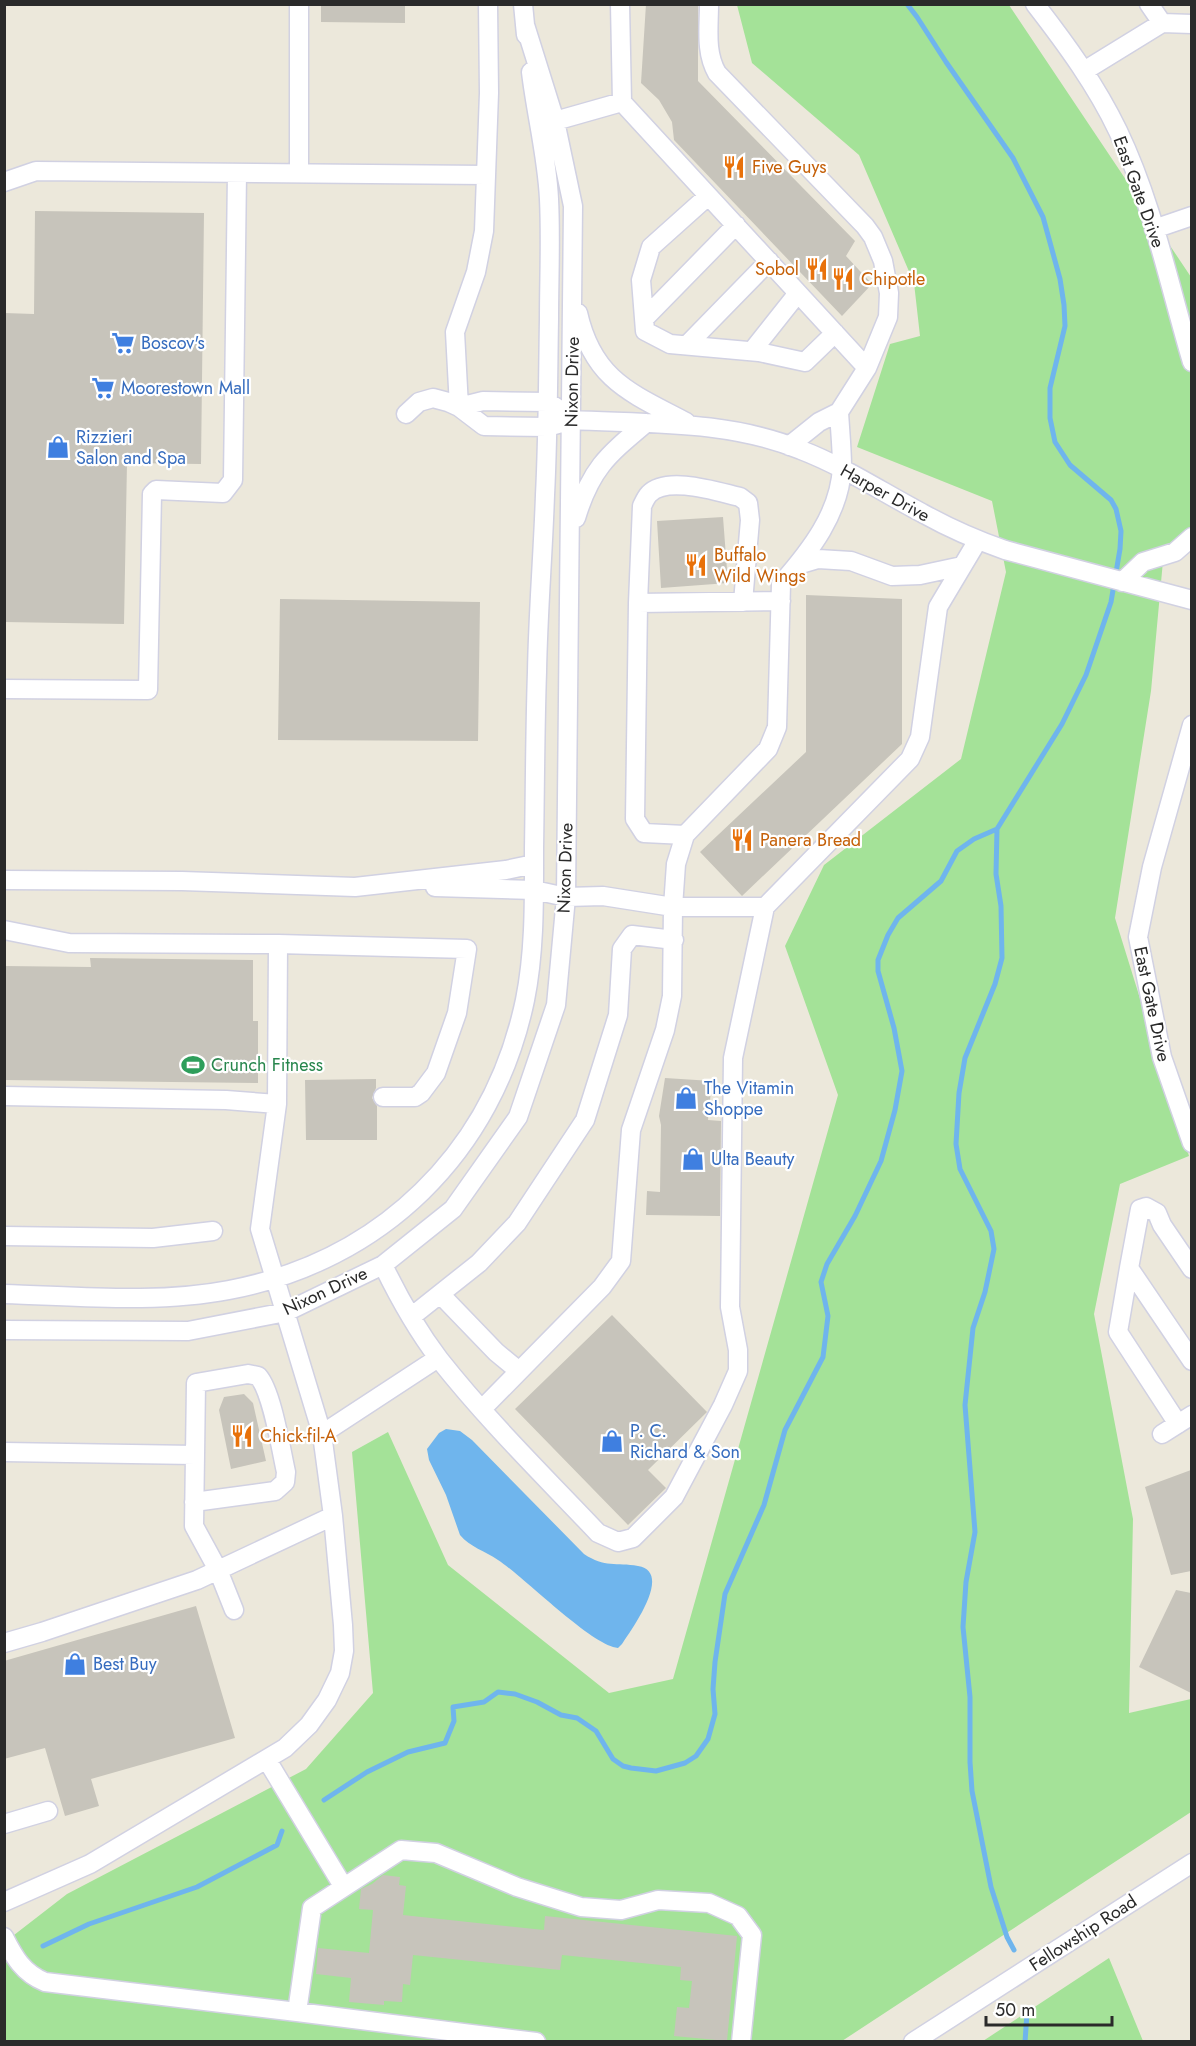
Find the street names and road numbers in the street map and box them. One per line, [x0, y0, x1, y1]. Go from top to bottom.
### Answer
street label: East Gate Drive [1107, 133, 1171, 251]
street label: Nixon Drive [558, 336, 586, 428]
street label: Harper Drive [835, 458, 935, 528]
street label: Nixon Drive [550, 822, 580, 914]
street label: East Gate Drive [1127, 944, 1177, 1064]
street label: Nixon Drive [278, 1260, 372, 1322]
street label: Fellowship Road [1024, 1888, 1142, 1978]

